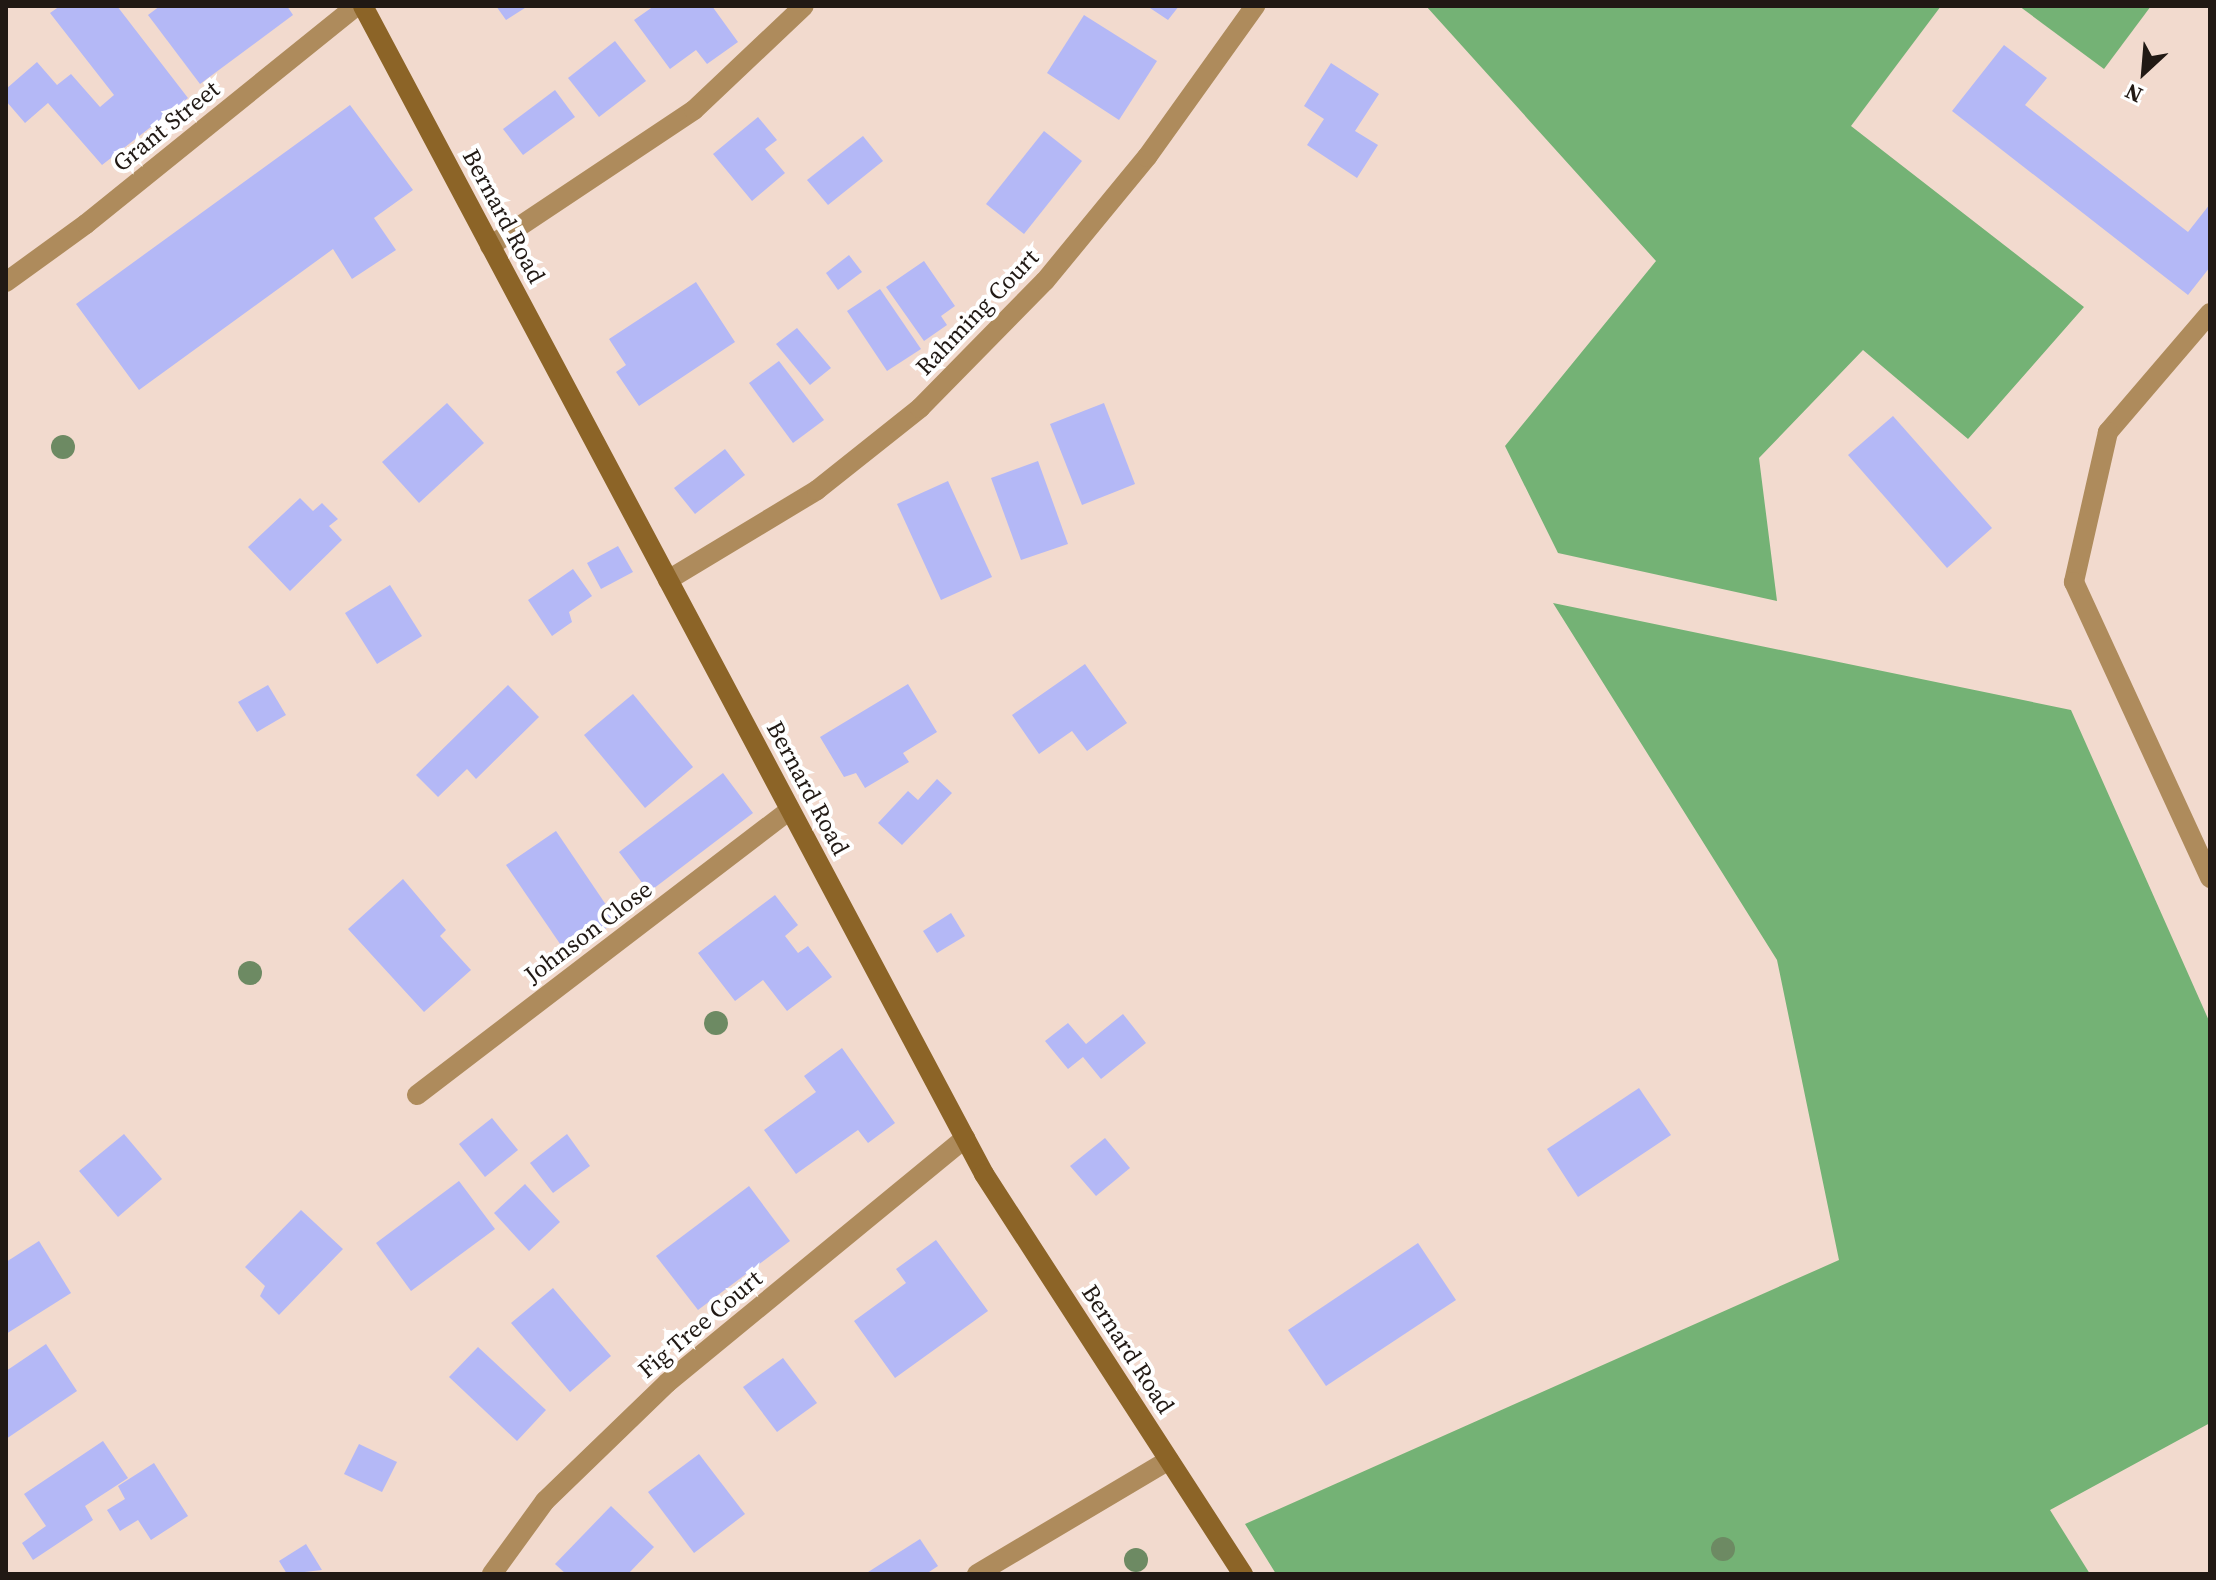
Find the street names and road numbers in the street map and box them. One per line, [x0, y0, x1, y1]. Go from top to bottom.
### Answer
street label: Grant Street [107, 74, 225, 178]
street label: Bernard Road [457, 144, 551, 288]
street label: Rahming Court [910, 243, 1044, 381]
street label: Bernard Road [761, 716, 855, 860]
street label: Johnson Close [519, 875, 657, 989]
street label: Fig Tree Court [632, 1264, 768, 1384]
street label: Bernard Road [1076, 1279, 1180, 1419]

